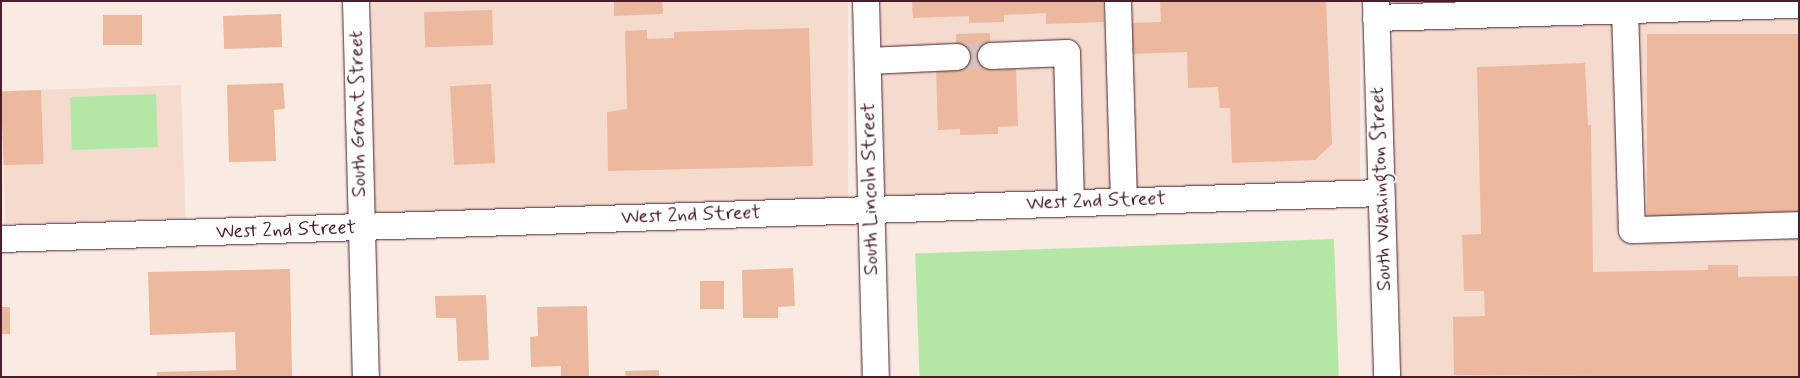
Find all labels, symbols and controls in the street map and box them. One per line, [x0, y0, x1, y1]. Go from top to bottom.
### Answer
street label: South Grant Street [345, 29, 371, 199]
street label: South Washington Street [1365, 85, 1397, 293]
street label: South Lincoln Street [857, 103, 883, 275]
street label: West 2nd Street [1026, 187, 1166, 215]
street label: West 2nd Street [621, 201, 761, 229]
street label: West 2nd Street [216, 216, 356, 244]

